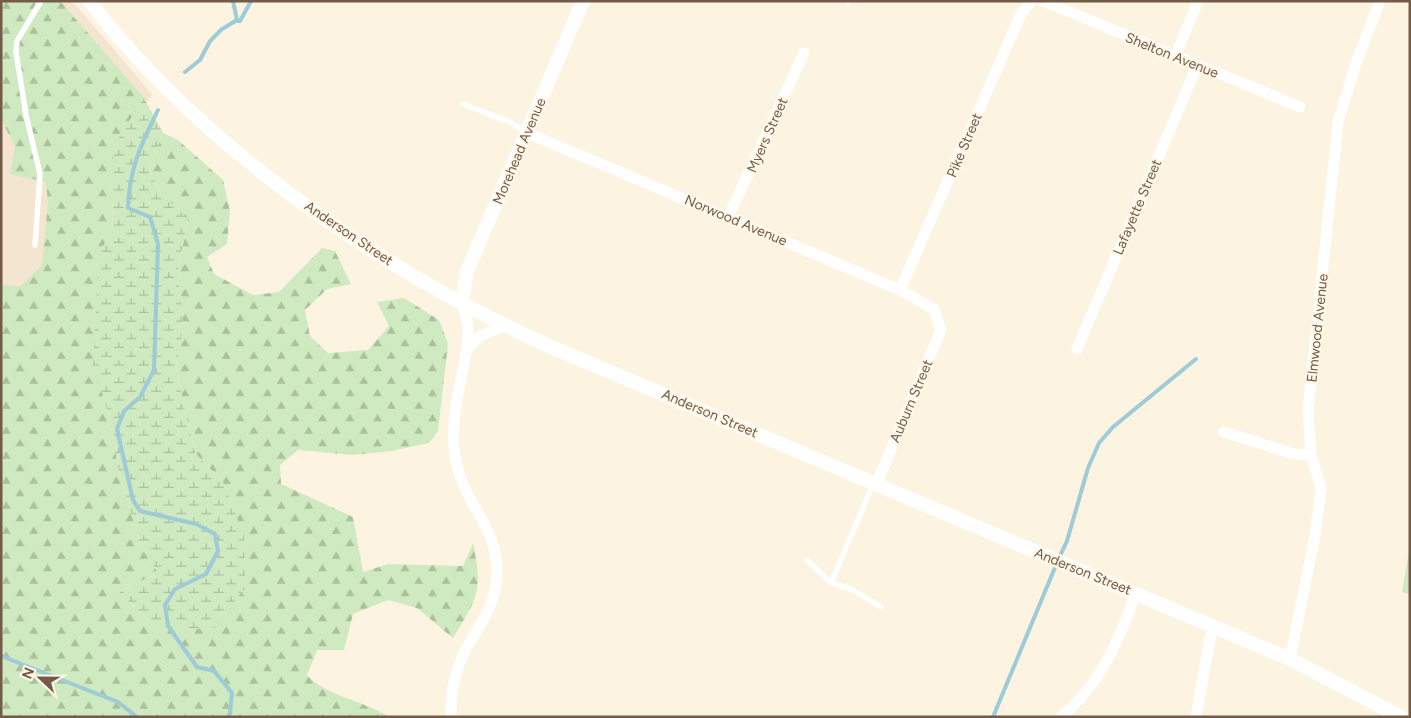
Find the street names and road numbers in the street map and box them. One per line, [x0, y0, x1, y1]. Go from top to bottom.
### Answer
street label: Shelton Avenue [1123, 29, 1221, 82]
street label: Morehead Avenue [489, 95, 550, 207]
street label: Myers Street [743, 95, 792, 175]
street label: Pike Street [943, 110, 986, 180]
street label: Lafayette Street [1110, 157, 1165, 258]
street label: Norwood Avenue [682, 191, 790, 250]
street label: Anderson Street [301, 198, 396, 269]
street label: Elmwood Avenue [1303, 272, 1332, 383]
street label: Auburn Street [886, 357, 937, 445]
street label: Anderson Street [659, 386, 761, 441]
street label: Anderson Street [1032, 544, 1134, 599]

